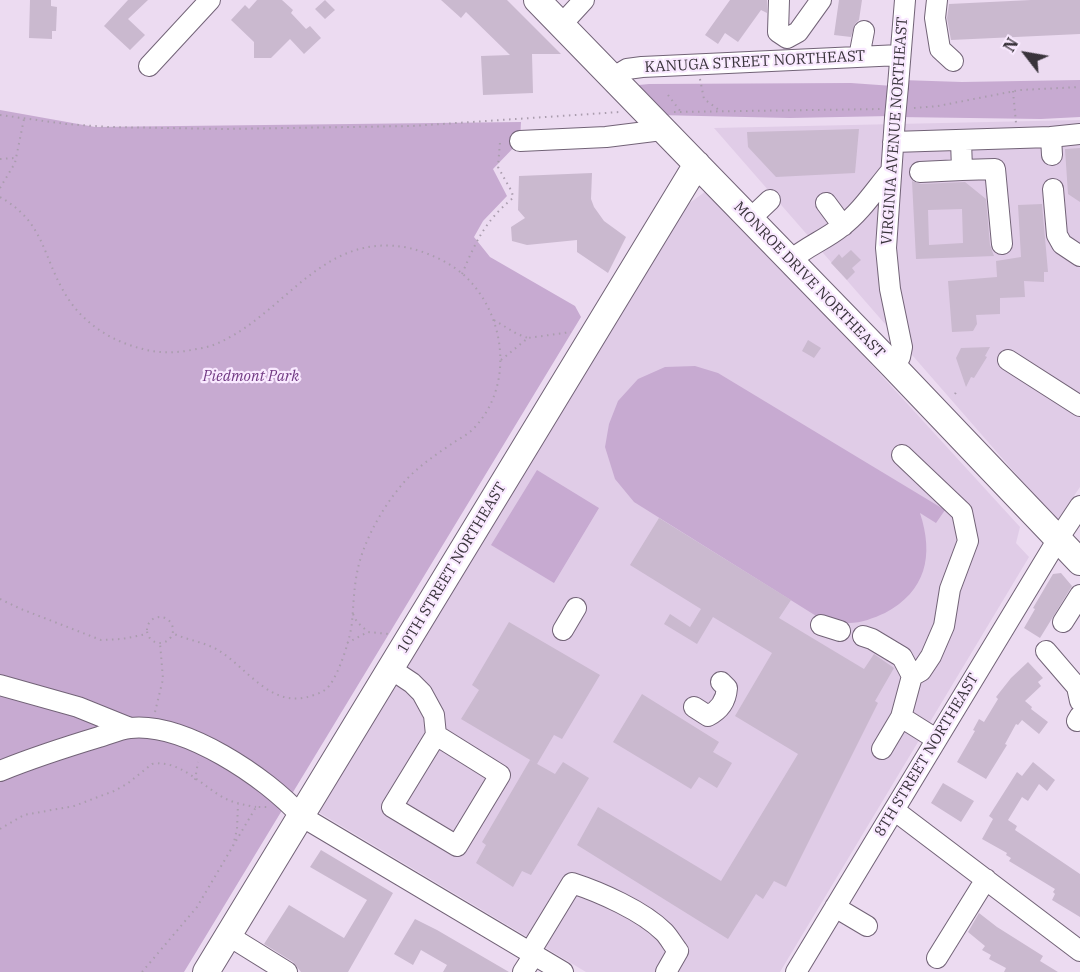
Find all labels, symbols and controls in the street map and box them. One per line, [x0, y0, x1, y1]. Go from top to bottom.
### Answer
street label: VIRGINIA AVENUE NORTHEAST [878, 16, 912, 246]
north arrow [996, 24, 1056, 84]
text: N [999, 34, 1022, 55]
street label: KANUGA STREET NORTHEAST [644, 47, 866, 77]
street label: MONROE DRIVE NORTHEAST [730, 198, 888, 362]
park label: Piedmont Park [203, 368, 299, 386]
street label: 10TH STREET NORTHEAST [394, 479, 510, 657]
street label: 8TH STREET NORTHEAST [871, 670, 983, 840]

